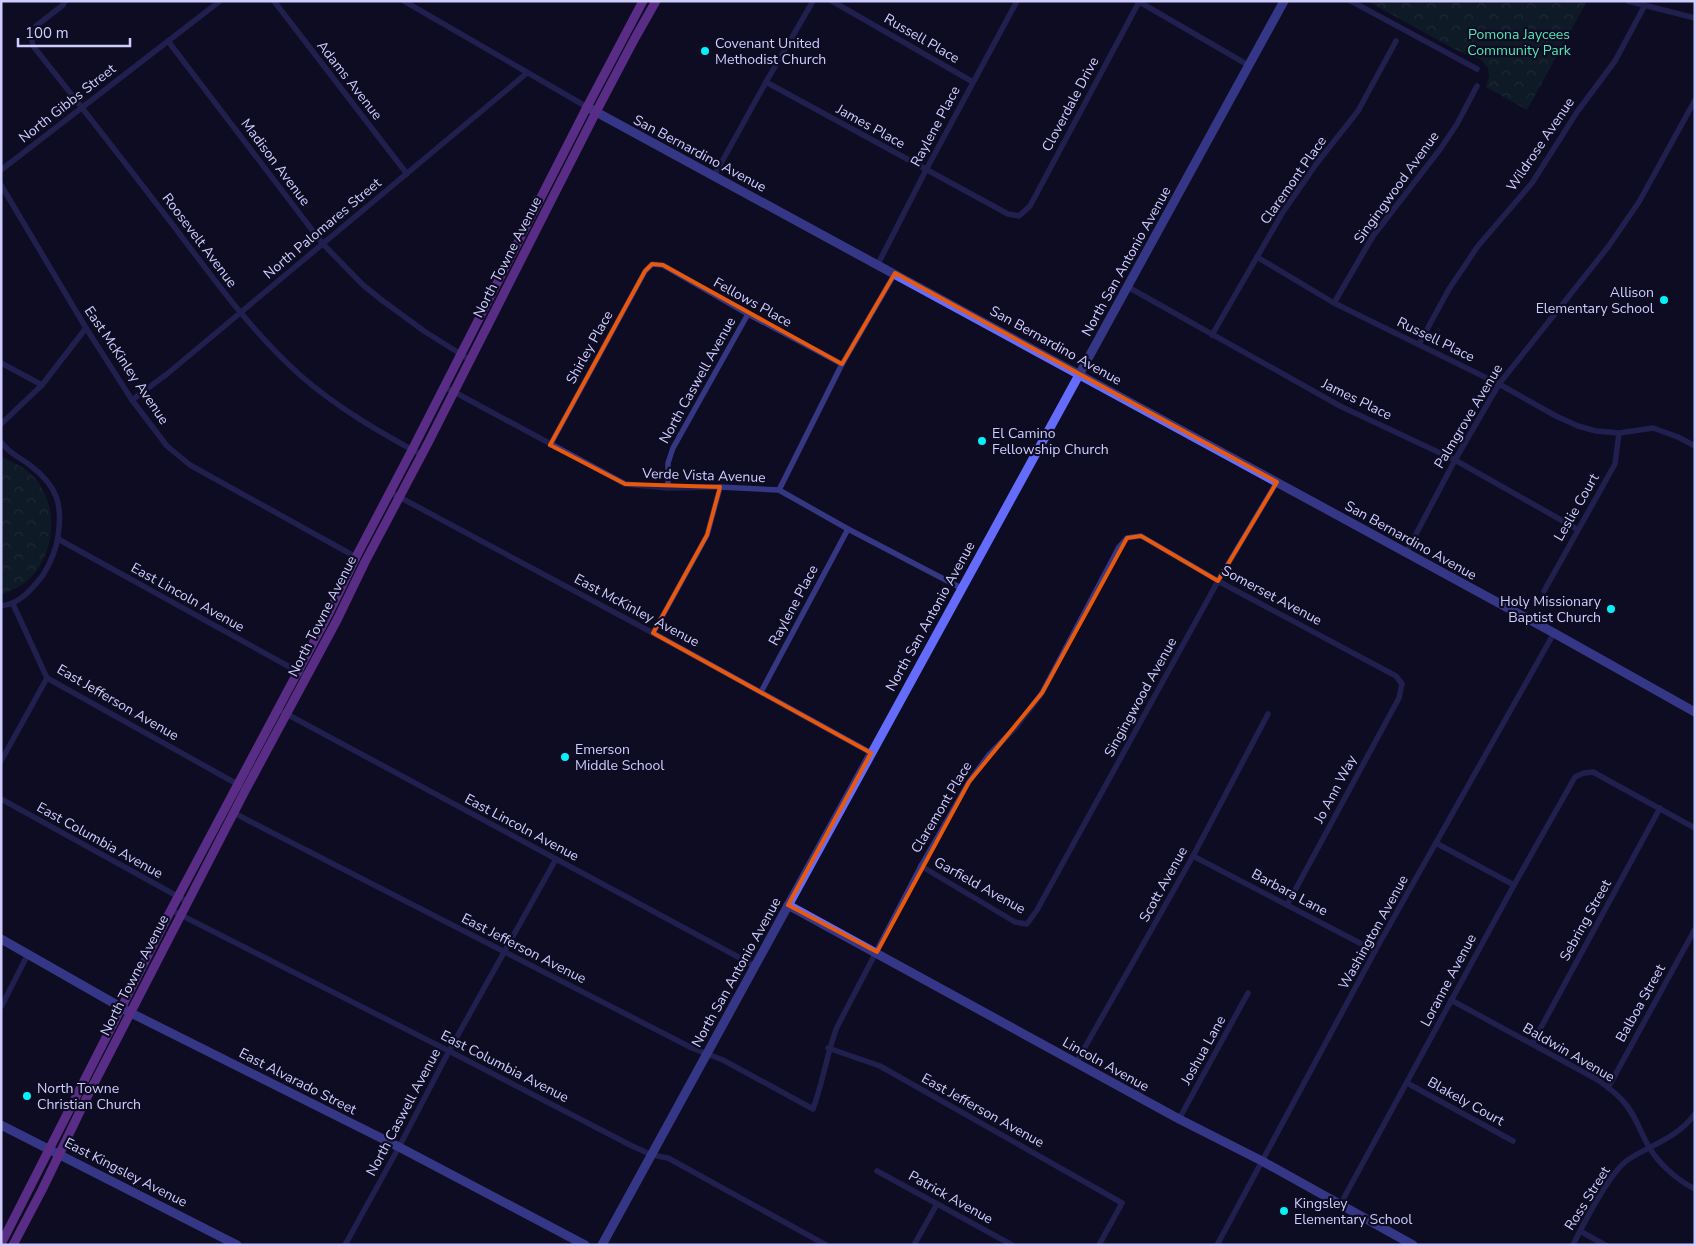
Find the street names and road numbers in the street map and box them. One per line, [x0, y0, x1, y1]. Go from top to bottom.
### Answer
street label: Russell Place [881, 9, 963, 68]
street label: Adams Avenue [313, 37, 387, 124]
street label: Cloverdale Drive [1038, 54, 1103, 155]
street label: North Gibbs Street [15, 59, 120, 147]
street label: Raylene Place [906, 83, 965, 170]
street label: Wildrose Avenue [1502, 94, 1579, 195]
street label: James Place [832, 99, 909, 153]
street label: San Bernardino Avenue [630, 110, 770, 197]
street label: Madison Avenue [237, 115, 315, 210]
street label: Singingwood Avenue [1349, 127, 1443, 247]
street label: Claremont Place [1256, 132, 1331, 228]
street label: North Palomares Street [259, 173, 385, 283]
street label: North San Antonio Avenue [1077, 183, 1176, 340]
street label: Roosevelt Avenue [158, 189, 241, 291]
street label: North Towne Avenue [469, 193, 546, 321]
street label: Fellows Place [710, 273, 795, 332]
street label: San Bernardino Avenue [986, 301, 1125, 390]
street label: East McKinley Avenue [80, 302, 173, 428]
street label: Shirley Place [561, 307, 617, 387]
street label: Russell Place [1394, 312, 1478, 366]
street label: North Caswell Avenue [655, 314, 740, 447]
street label: Palmgrove Avenue [1430, 360, 1507, 472]
street label: James Place [1318, 374, 1395, 425]
street label: Verde Vista Avenue [641, 464, 766, 487]
street label: Leslie Court [1549, 470, 1603, 544]
street label: San Bernardino Avenue [1341, 496, 1480, 585]
street label: North San Antonio Avenue [881, 538, 980, 695]
street label: North Towne Avenue [284, 552, 361, 680]
street label: East Lincoln Avenue [128, 558, 248, 637]
street label: Somerset Avenue [1218, 561, 1325, 630]
street label: Raylene Place [764, 562, 823, 649]
street label: East McKinley Avenue [571, 569, 703, 651]
street label: Singingwood Avenue [1100, 634, 1181, 760]
street label: East Jefferson Avenue [53, 660, 182, 745]
street label: Jo Ann Way [1309, 751, 1362, 828]
street label: Claremont Place [907, 758, 976, 857]
street label: East Lincoln Avenue [461, 789, 582, 866]
street label: East Columbia Avenue [33, 798, 166, 883]
street label: Scott Avenue [1135, 843, 1192, 925]
street label: Garfield Avenue [931, 852, 1029, 918]
street label: Barbara Lane [1248, 864, 1331, 921]
street label: Washington Avenue [1334, 872, 1413, 993]
street label: Sebring Street [1555, 876, 1616, 964]
street label: North San Antonio Avenue [687, 894, 786, 1051]
street label: East Jefferson Avenue [458, 909, 589, 988]
street label: North Towne Avenue [96, 911, 173, 1039]
street label: Loranne Avenue [1416, 931, 1481, 1030]
street label: Balboa Street [1611, 961, 1670, 1046]
street label: Joshua Lane [1176, 1012, 1230, 1089]
street label: Baldwin Avenue [1519, 1018, 1618, 1086]
street label: East Columbia Avenue [437, 1026, 572, 1107]
street label: Lincoln Avenue [1059, 1033, 1152, 1096]
street label: East Alvarado Street [236, 1044, 360, 1119]
street label: North Caswell Avenue [362, 1045, 445, 1179]
street label: East Jefferson Avenue [918, 1069, 1048, 1152]
street label: Blakely Court [1424, 1073, 1508, 1130]
street label: East Kingsley Avenue [61, 1133, 190, 1212]
street label: Ross Street [1560, 1163, 1615, 1234]
street label: Patrick Avenue [905, 1166, 996, 1228]

